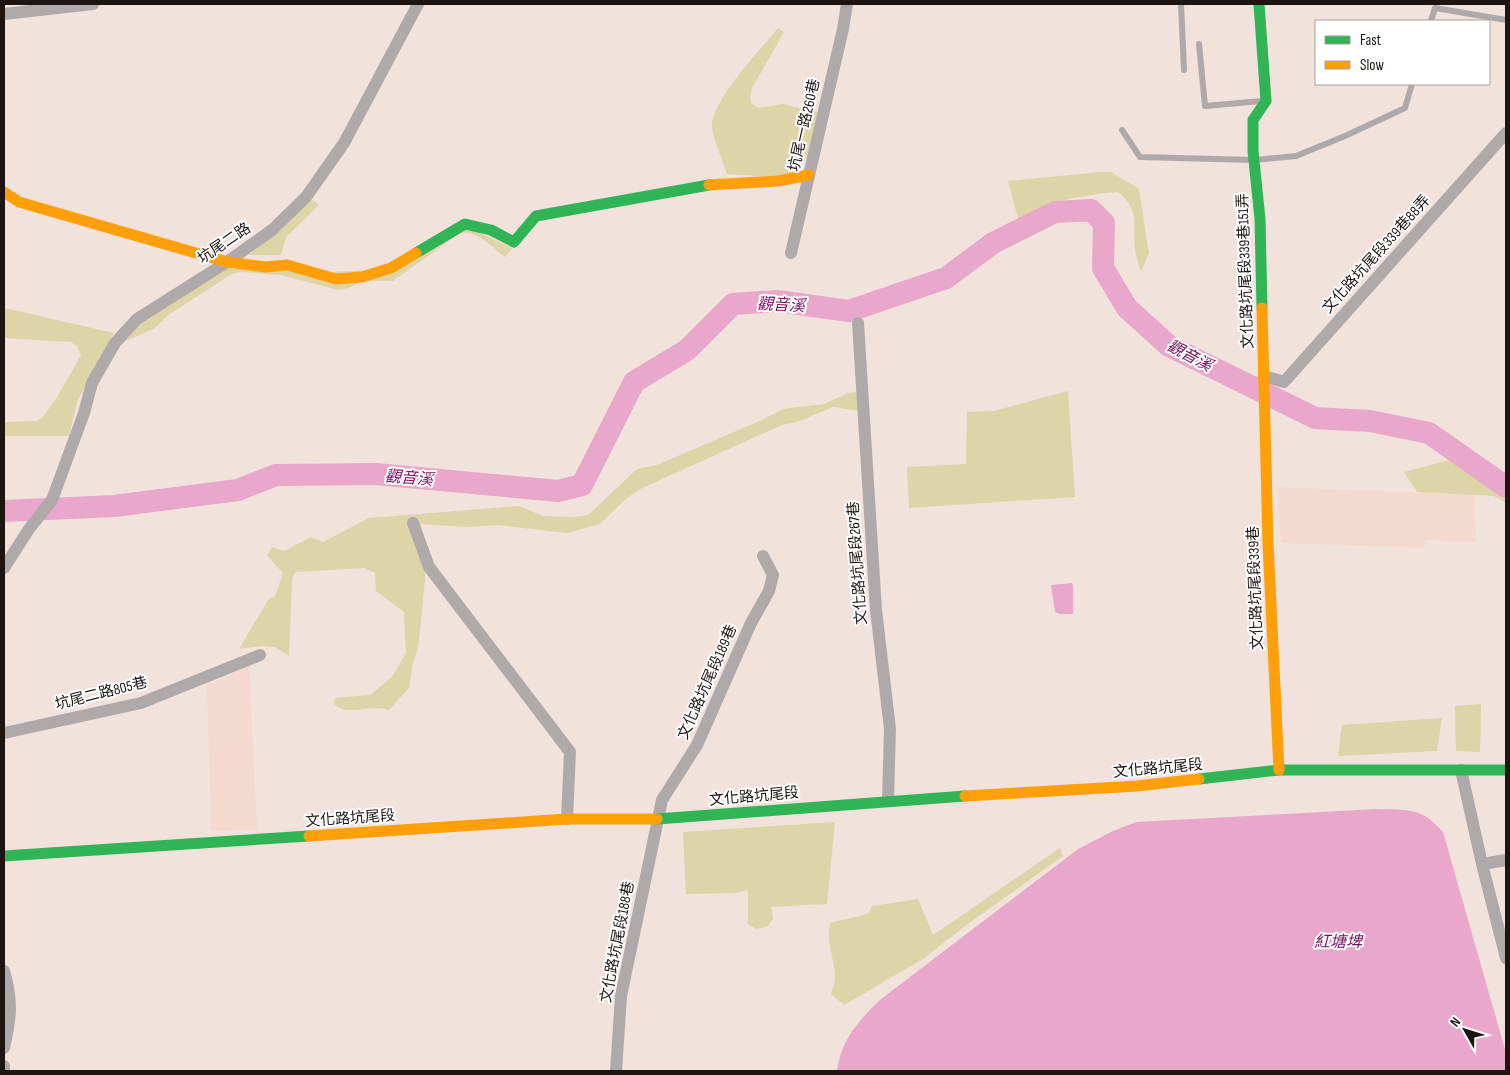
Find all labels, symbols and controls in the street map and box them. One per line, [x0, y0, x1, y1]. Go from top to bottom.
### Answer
legend [1315, 20, 1490, 85]
text: Fast [1360, 31, 1382, 50]
text: Slow [1360, 56, 1384, 75]
street label: 坑尾一路260巷 [785, 77, 824, 173]
street label: 文化路坑尾段339巷88弄 [1318, 191, 1434, 317]
street label: 文化路坑尾段339巷151弄 [1233, 193, 1258, 349]
street label: 坑尾二路 [194, 219, 254, 268]
water label: 觀音溪 [756, 295, 807, 316]
water label: 觀音溪 [1164, 337, 1217, 377]
water label: 觀音溪 [384, 467, 436, 490]
street label: 文化路坑尾段267巷 [844, 501, 871, 625]
street label: 文化路坑尾段339巷 [1244, 526, 1267, 650]
street label: 文化路坑尾段189巷 [674, 622, 741, 742]
street label: 坑尾二路805巷 [53, 673, 149, 714]
street label: 文化路坑尾段 [1112, 755, 1204, 782]
street label: 文化路坑尾段 [708, 783, 800, 810]
street label: 文化路坑尾段 [304, 806, 396, 831]
street label: 文化路坑尾段188巷 [596, 880, 639, 1004]
water label: 紅塘埤 [1314, 933, 1364, 952]
north arrow [1440, 1005, 1490, 1055]
text: N [1446, 1014, 1464, 1030]

